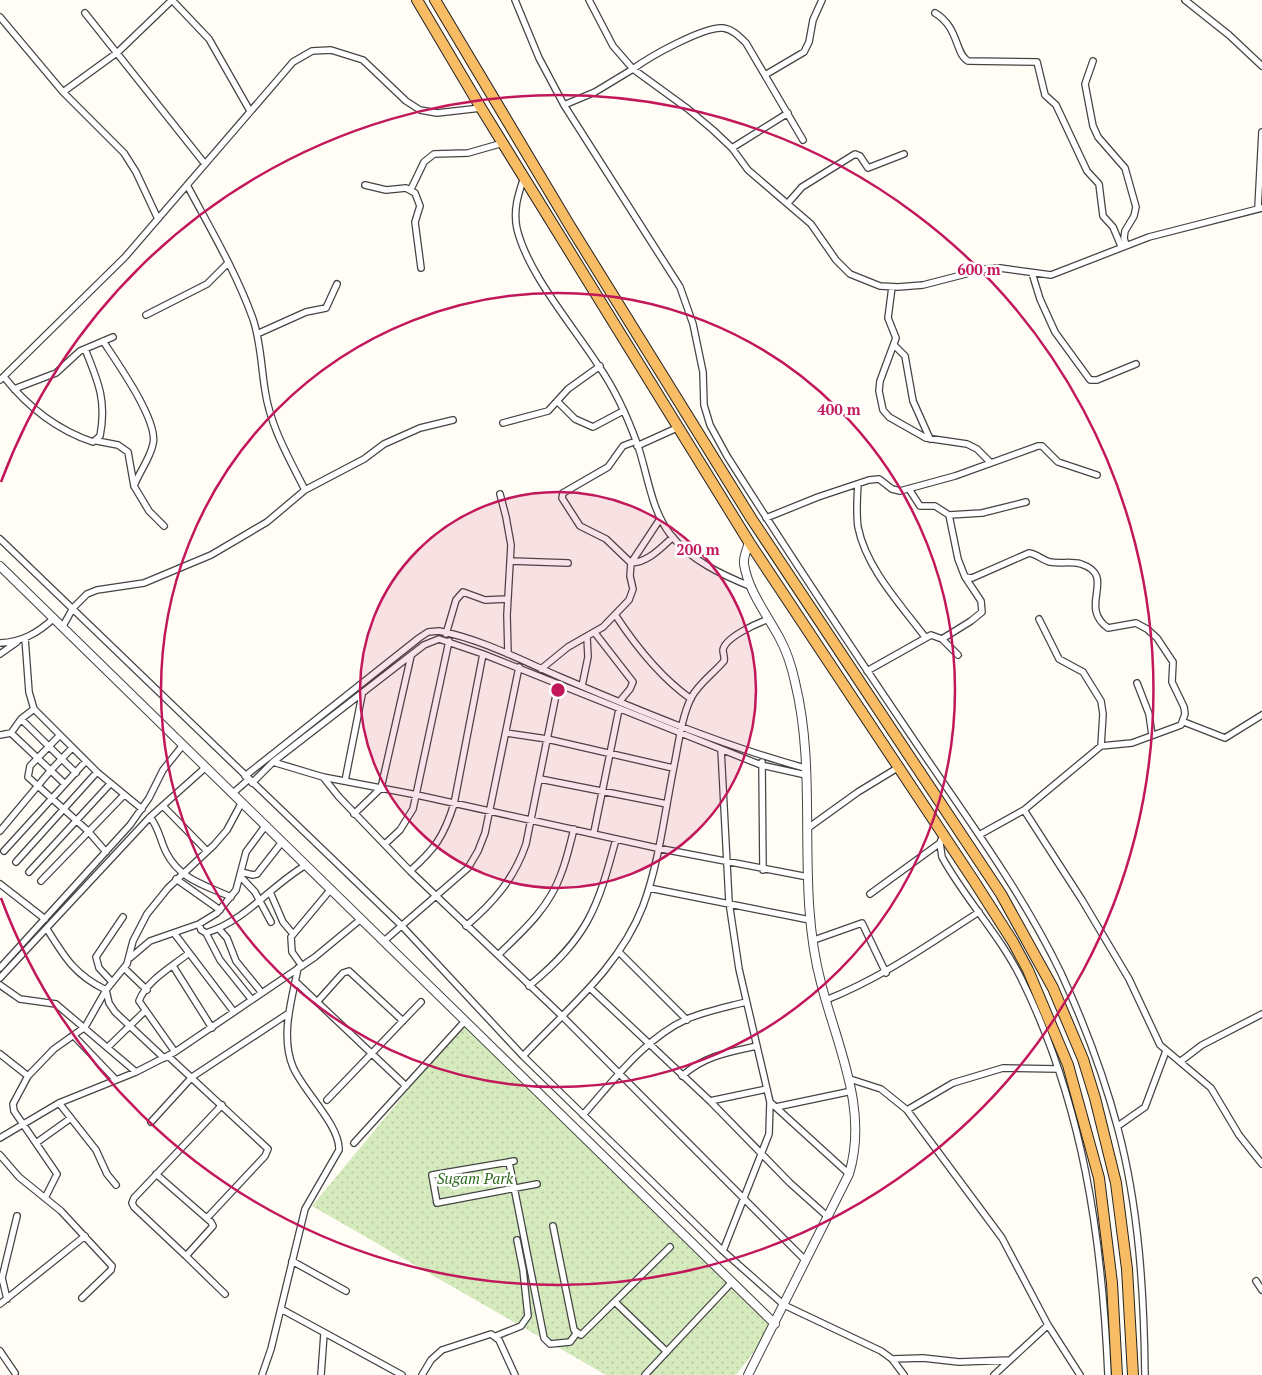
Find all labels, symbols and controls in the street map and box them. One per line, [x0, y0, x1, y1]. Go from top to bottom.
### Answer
text: 600 m [957, 259, 1001, 279]
text: 400 m [817, 399, 861, 419]
text: 200 m [676, 539, 720, 559]
centre of rings [549, 681, 567, 699]
park label: Sugam Park [437, 1168, 514, 1188]

